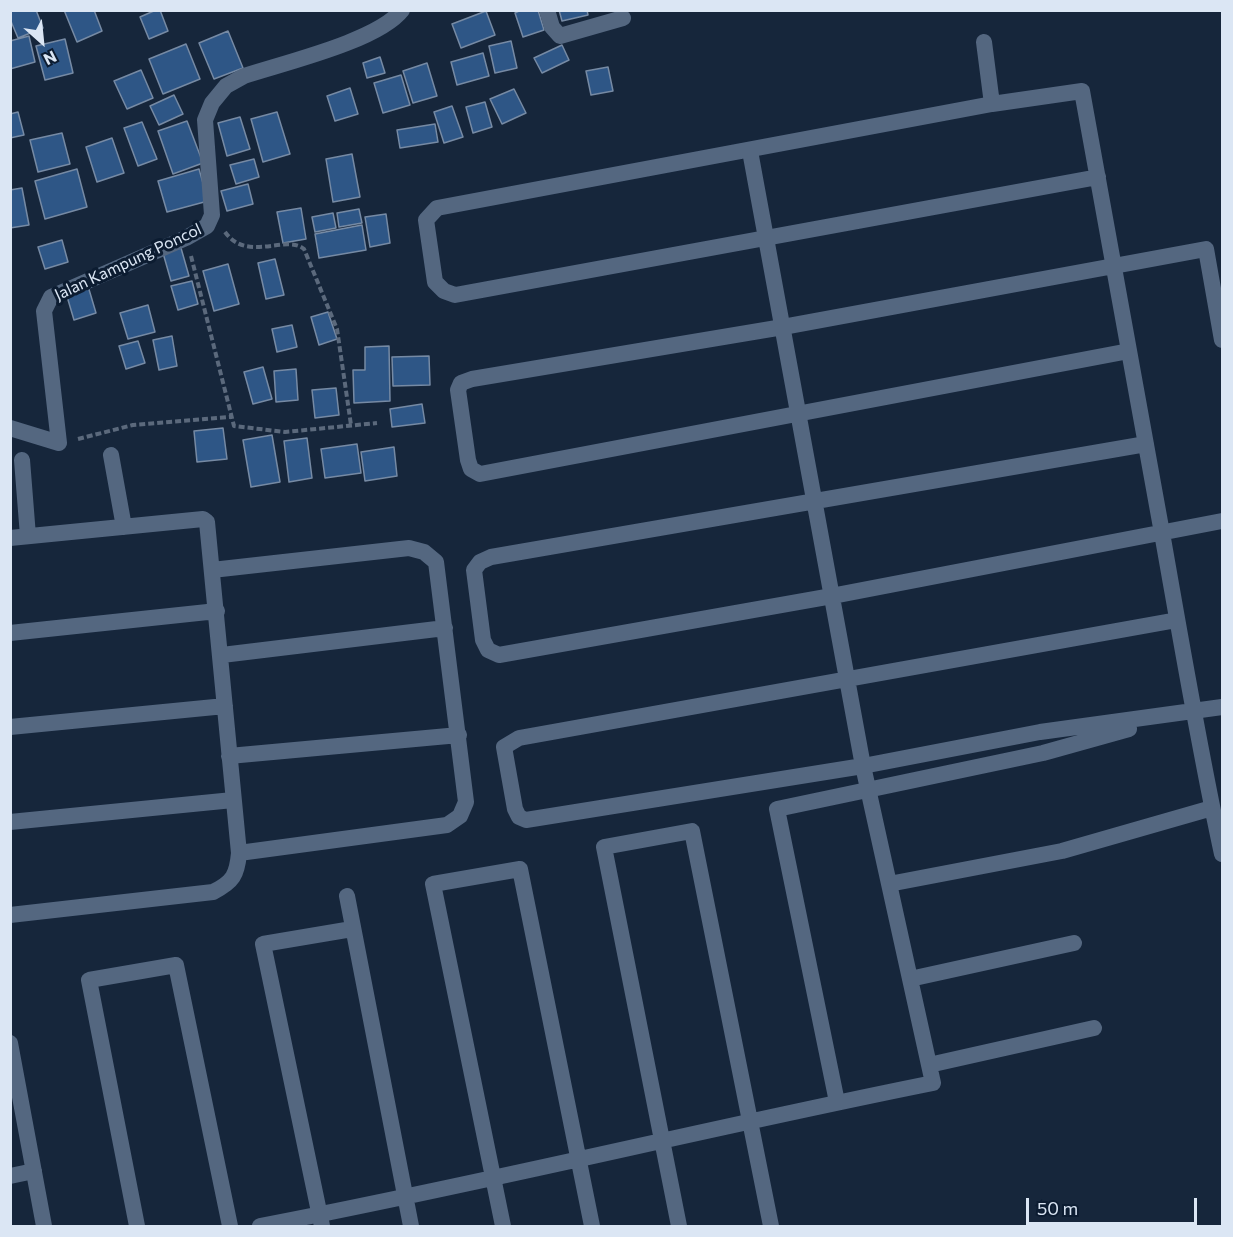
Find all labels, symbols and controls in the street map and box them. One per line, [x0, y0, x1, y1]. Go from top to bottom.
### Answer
north arrow [12, 12, 72, 72]
text: N [41, 47, 60, 70]
street label: Jalan Kampung Poncol [51, 219, 205, 305]
scale bar [1029, 1186, 1200, 1224]
text: 50 m [1037, 1197, 1078, 1219]

